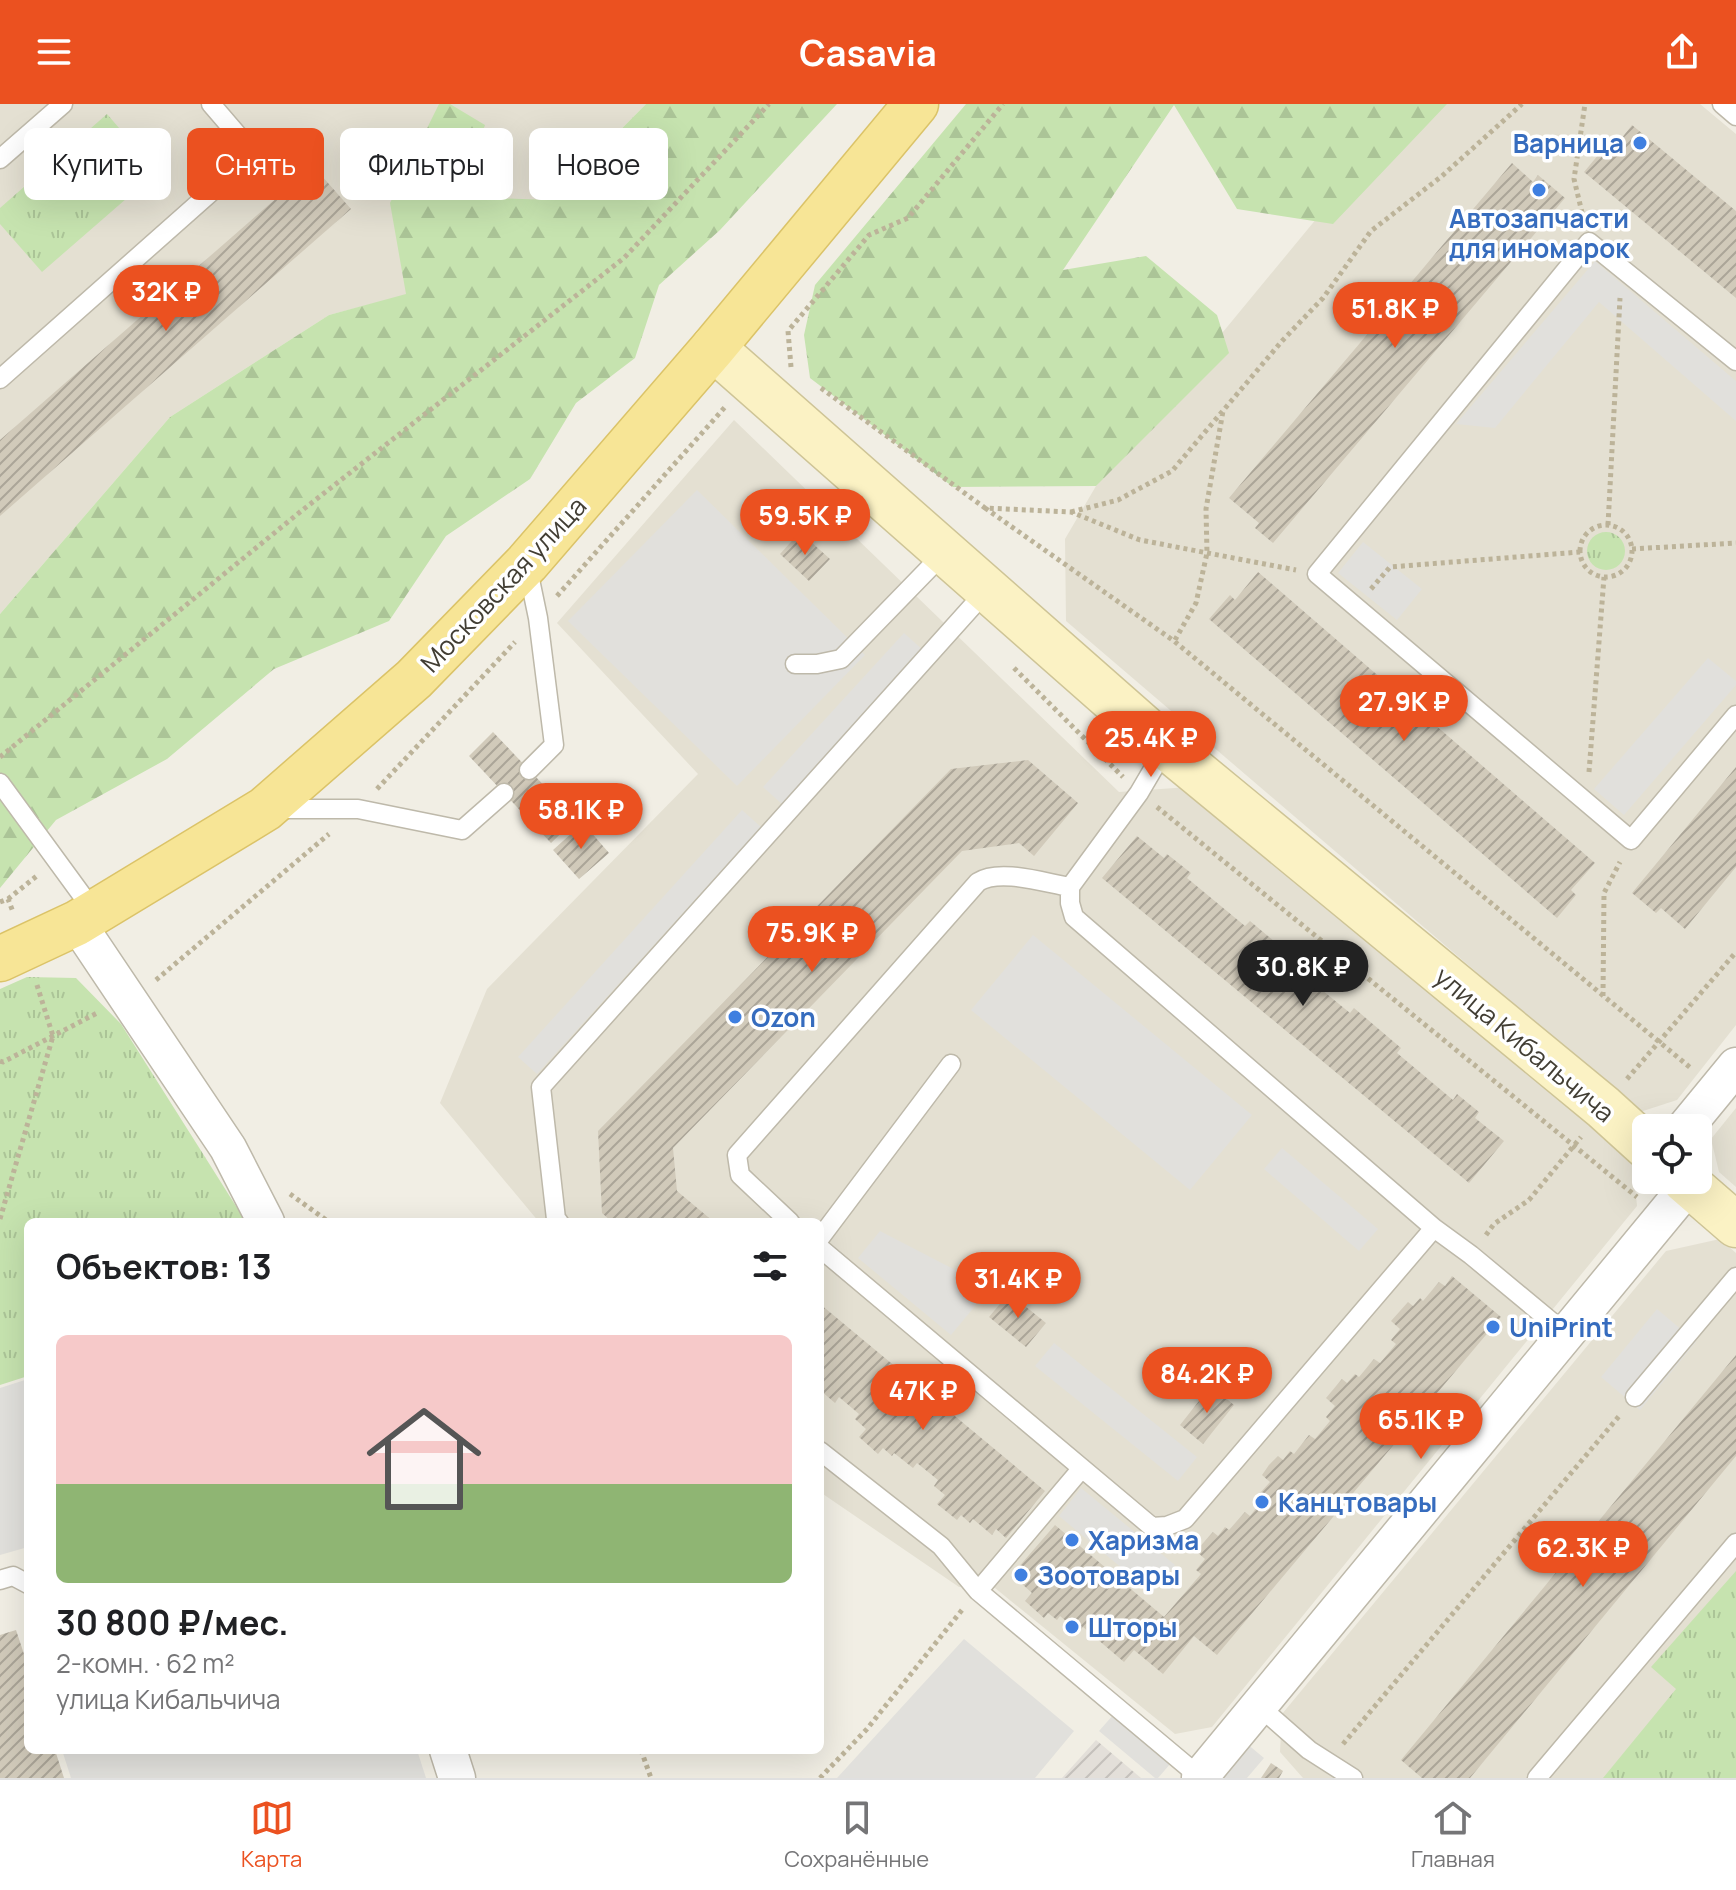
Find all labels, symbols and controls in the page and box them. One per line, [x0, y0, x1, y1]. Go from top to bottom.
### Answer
text: Casavia [799, 28, 937, 77]
icon: menu [32, 30, 76, 74]
icon: share [1660, 30, 1704, 74]
place label: Варница [1513, 125, 1624, 161]
chip: Купить [24, 128, 171, 200]
chip: Снять [187, 128, 324, 200]
chip: Фильтры [340, 128, 513, 200]
chip: Новое [529, 128, 668, 200]
marker: Варница [1631, 134, 1649, 152]
marker: Автозапчасти для иномарок [1530, 181, 1548, 199]
place label: Автозапчасти для иномарок [1449, 200, 1630, 266]
pin: 32K ₽ [110, 265, 222, 333]
text: 32K ₽ [131, 273, 201, 309]
pin: 51.8K ₽ [1321, 282, 1469, 350]
text: 51.8K ₽ [1351, 290, 1439, 326]
street label: Московская улица [412, 488, 594, 680]
pin: 59.5K ₽ [731, 489, 879, 557]
text: 59.5K ₽ [758, 497, 852, 533]
pin: 27.9K ₽ [1330, 675, 1478, 743]
text: 27.9K ₽ [1358, 683, 1450, 719]
pin: 25.4K ₽ [1077, 711, 1225, 779]
text: 25.4K ₽ [1104, 719, 1198, 755]
pin: 58.1K ₽ [507, 783, 655, 851]
text: 58.1K ₽ [538, 791, 624, 827]
pin: 75.9K ₽ [738, 906, 886, 974]
text: 75.9K ₽ [766, 914, 858, 950]
pin: 30.8K ₽ [1229, 940, 1377, 1008]
text: 30.8K ₽ [1255, 948, 1351, 984]
street label: улица Кибальчича [1427, 958, 1623, 1130]
place label: Ozon [751, 999, 816, 1035]
marker: Ozon [726, 1008, 744, 1026]
map controls [1632, 1114, 1712, 1194]
button: locate [1632, 1114, 1712, 1194]
text: Объектов: 13 [56, 1243, 272, 1289]
icon: filters [748, 1244, 792, 1288]
pin: 31.4K ₽ [944, 1252, 1092, 1320]
text: 31.4K ₽ [974, 1260, 1062, 1296]
place label: UniPrint [1509, 1309, 1613, 1345]
marker: UniPrint [1484, 1318, 1502, 1336]
pin: 84.2K ₽ [1133, 1347, 1281, 1415]
text: 84.2K ₽ [1160, 1355, 1254, 1391]
pin: 47K ₽ [867, 1364, 979, 1432]
text: 47K ₽ [888, 1372, 958, 1408]
icon: home [352, 1387, 496, 1531]
pin: 65.1K ₽ [1347, 1393, 1495, 1461]
text: 65.1K ₽ [1378, 1401, 1464, 1437]
place label: Канцтовары [1278, 1484, 1437, 1520]
marker: Канцтовары [1253, 1493, 1271, 1511]
pin: 62.3K ₽ [1509, 1521, 1657, 1589]
place label: Харизма [1088, 1522, 1199, 1558]
text: 62.3K ₽ [1536, 1529, 1630, 1565]
marker: Харизма [1063, 1531, 1081, 1549]
place label: Зоотовары [1037, 1557, 1180, 1593]
marker: Зоотовары [1012, 1566, 1030, 1584]
text: 30 800 ₽/мес. [56, 1599, 289, 1645]
place label: Шторы [1088, 1609, 1177, 1645]
marker: Шторы [1063, 1618, 1081, 1636]
text: 2-комн. · 62 m² [56, 1645, 235, 1681]
text: улица Кибальчича [56, 1681, 280, 1717]
tab: Карта [241, 1796, 302, 1874]
tab: Сохранённые [784, 1796, 929, 1874]
tab: Главная [1411, 1796, 1495, 1874]

